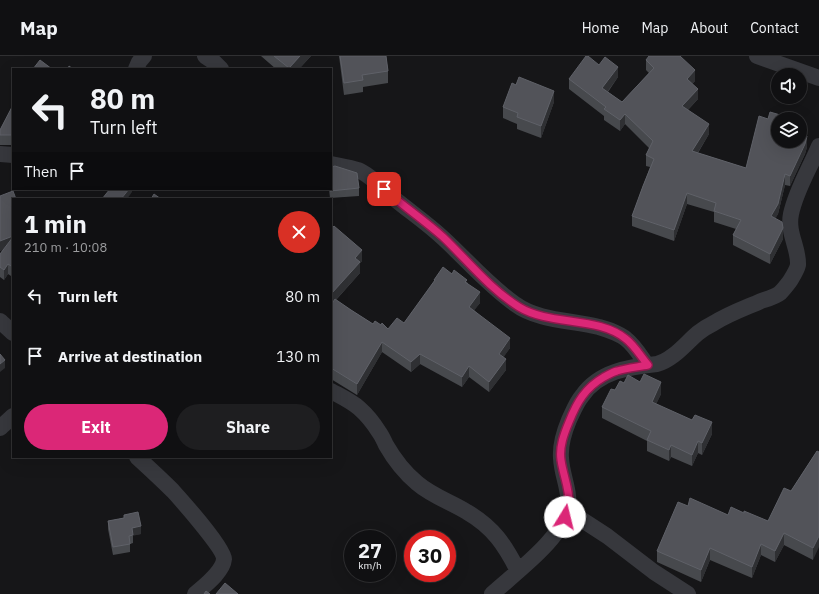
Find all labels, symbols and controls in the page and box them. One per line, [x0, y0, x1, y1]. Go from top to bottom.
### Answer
text: Map [20, 16, 58, 40]
text: Home [582, 19, 619, 37]
text: Map [641, 19, 668, 37]
text: About [690, 19, 728, 37]
text: Contact [750, 19, 799, 37]
map controls [771, 68, 807, 148]
button: sound [771, 68, 807, 104]
text: 80 m [90, 80, 155, 117]
icon: left [24, 84, 76, 136]
button: layers [771, 112, 807, 148]
text: Turn left [90, 116, 158, 139]
icon: arrive [66, 160, 88, 182]
text: Then [24, 162, 58, 181]
pin [367, 172, 401, 206]
icon: arrive [373, 178, 395, 200]
text: 1 min [24, 208, 87, 240]
button: close [278, 211, 320, 253]
text: 210 m · 10:08 [24, 239, 107, 256]
icon: left [24, 285, 46, 307]
text: Turn left [58, 287, 118, 306]
text: 80 m [285, 287, 320, 306]
icon: arrive [24, 345, 46, 367]
text: Arrive at destination [58, 347, 202, 366]
text: 130 m [276, 347, 320, 366]
button: Exit [24, 404, 168, 450]
button: Share [176, 404, 320, 450]
position arrow [544, 496, 586, 538]
speed limit sign: 30 [404, 530, 456, 582]
text: 27 [358, 537, 382, 564]
text: km/h [358, 559, 382, 572]

